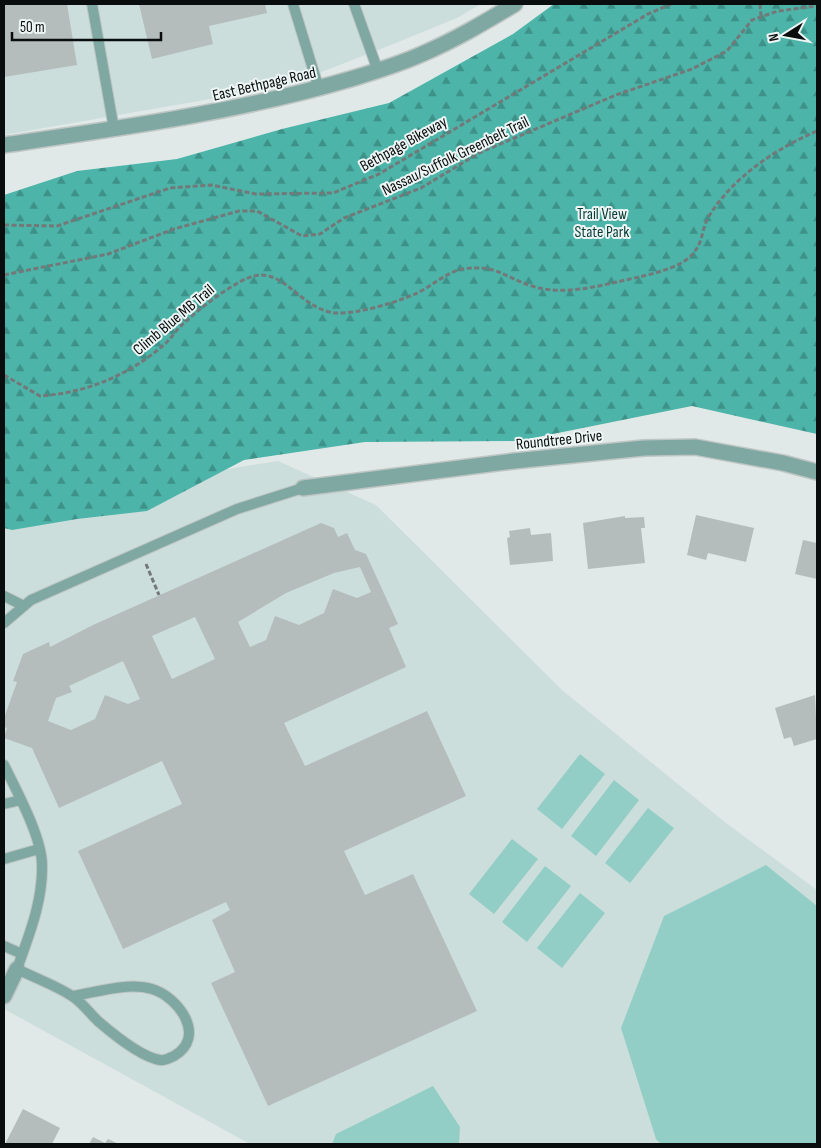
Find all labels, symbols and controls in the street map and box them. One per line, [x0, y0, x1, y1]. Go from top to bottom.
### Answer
scale bar [12, 10, 161, 42]
north arrow [761, 10, 811, 60]
text: 50 m [20, 18, 45, 37]
text: N [765, 32, 783, 43]
street label: East Bethpage Road [211, 63, 318, 106]
street label: Bethpage Bikeway [357, 113, 451, 176]
street label: Nassau/Suffolk Greenbelt Trail [379, 113, 532, 200]
park label: Trail View State Park [575, 205, 629, 242]
street label: Climb Blue MB Trail [129, 281, 218, 360]
street label: Roundtree Drive [515, 427, 603, 454]

